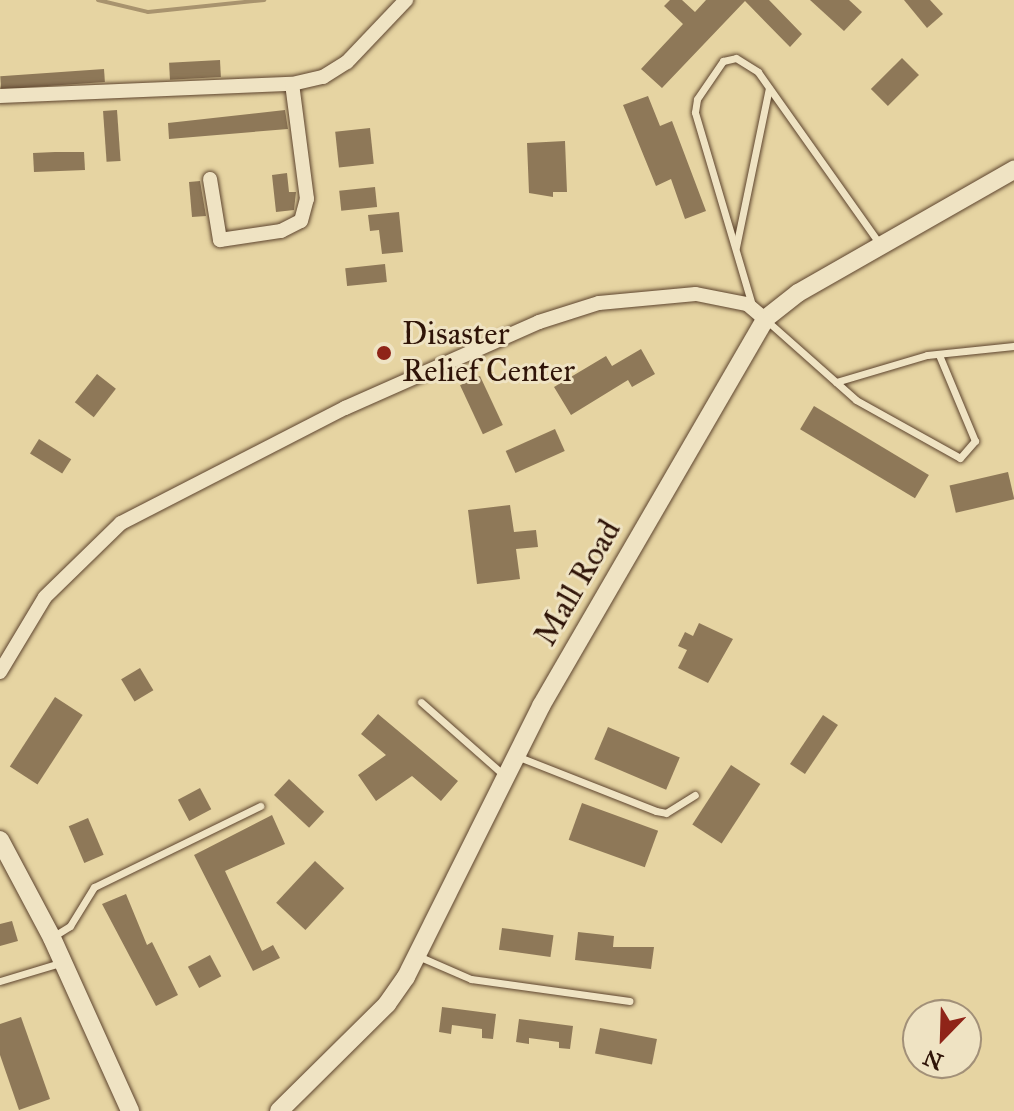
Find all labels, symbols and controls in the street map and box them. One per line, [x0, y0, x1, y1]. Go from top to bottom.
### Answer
place label: Disaster Relief Center [402, 316, 575, 391]
marker: Disaster Relief Center [373, 342, 395, 364]
street label: Mall Road [527, 513, 629, 653]
north arrow [902, 999, 982, 1079]
text: N [919, 1044, 947, 1076]

